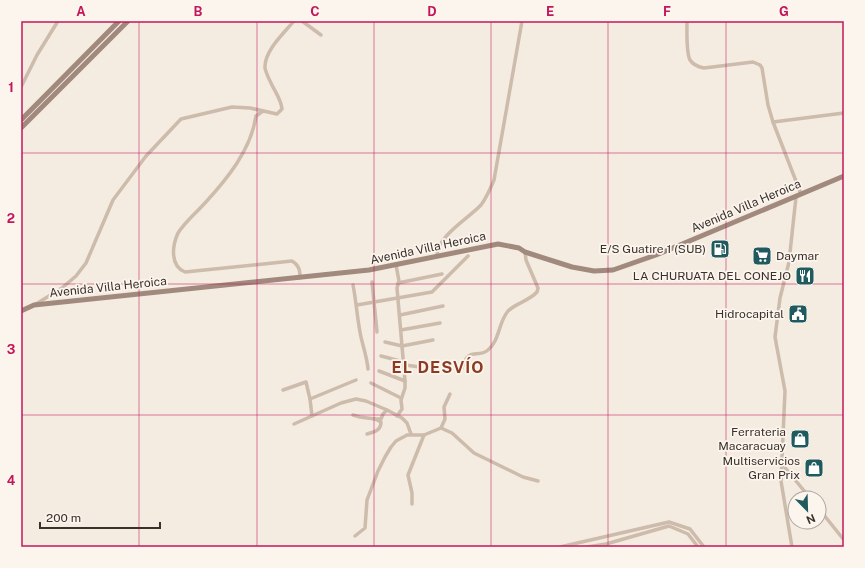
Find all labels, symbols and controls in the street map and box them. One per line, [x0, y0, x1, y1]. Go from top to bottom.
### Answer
text: A [76, 4, 86, 19]
text: B [194, 4, 203, 19]
text: C [310, 4, 320, 19]
text: D [427, 4, 437, 19]
text: E [546, 4, 554, 19]
text: F [663, 4, 671, 19]
text: G [779, 4, 789, 19]
text: 1 [8, 80, 14, 95]
street label: Avenida Villa Heroica [689, 177, 803, 235]
text: 2 [7, 211, 15, 226]
street label: Avenida Villa Heroica [369, 229, 487, 267]
fuel station icon: E/S Guatire 1 (SUB) [709, 238, 731, 260]
place label: E/S Guatire 1 (SUB) [600, 242, 706, 256]
supermarket icon: Daymar [751, 245, 773, 267]
place label: Daymar [776, 249, 819, 263]
restaurant icon: LA CHURUATA DEL CONEJO [794, 265, 816, 287]
place label: LA CHURUATA DEL CONEJO [633, 269, 791, 283]
street label: Avenida Villa Heroica [49, 274, 167, 300]
public building icon: Hidrocapital [787, 303, 809, 325]
place label: Hidrocapital [715, 307, 784, 321]
text: 3 [7, 342, 16, 357]
district label: EL DESVÍO [392, 357, 484, 377]
place label: Ferrateria Macaracuay [718, 425, 787, 453]
shop icon: Ferrateria Macaracuay [789, 428, 811, 450]
place label: Multiservicios Gran Prix [723, 454, 800, 482]
shop icon: Multiservicios Gran Prix [803, 457, 825, 479]
text: 4 [7, 473, 16, 488]
north arrow [787, 490, 827, 530]
scale bar [40, 504, 160, 530]
text: 200 m [46, 511, 81, 525]
text: N [805, 512, 817, 526]

